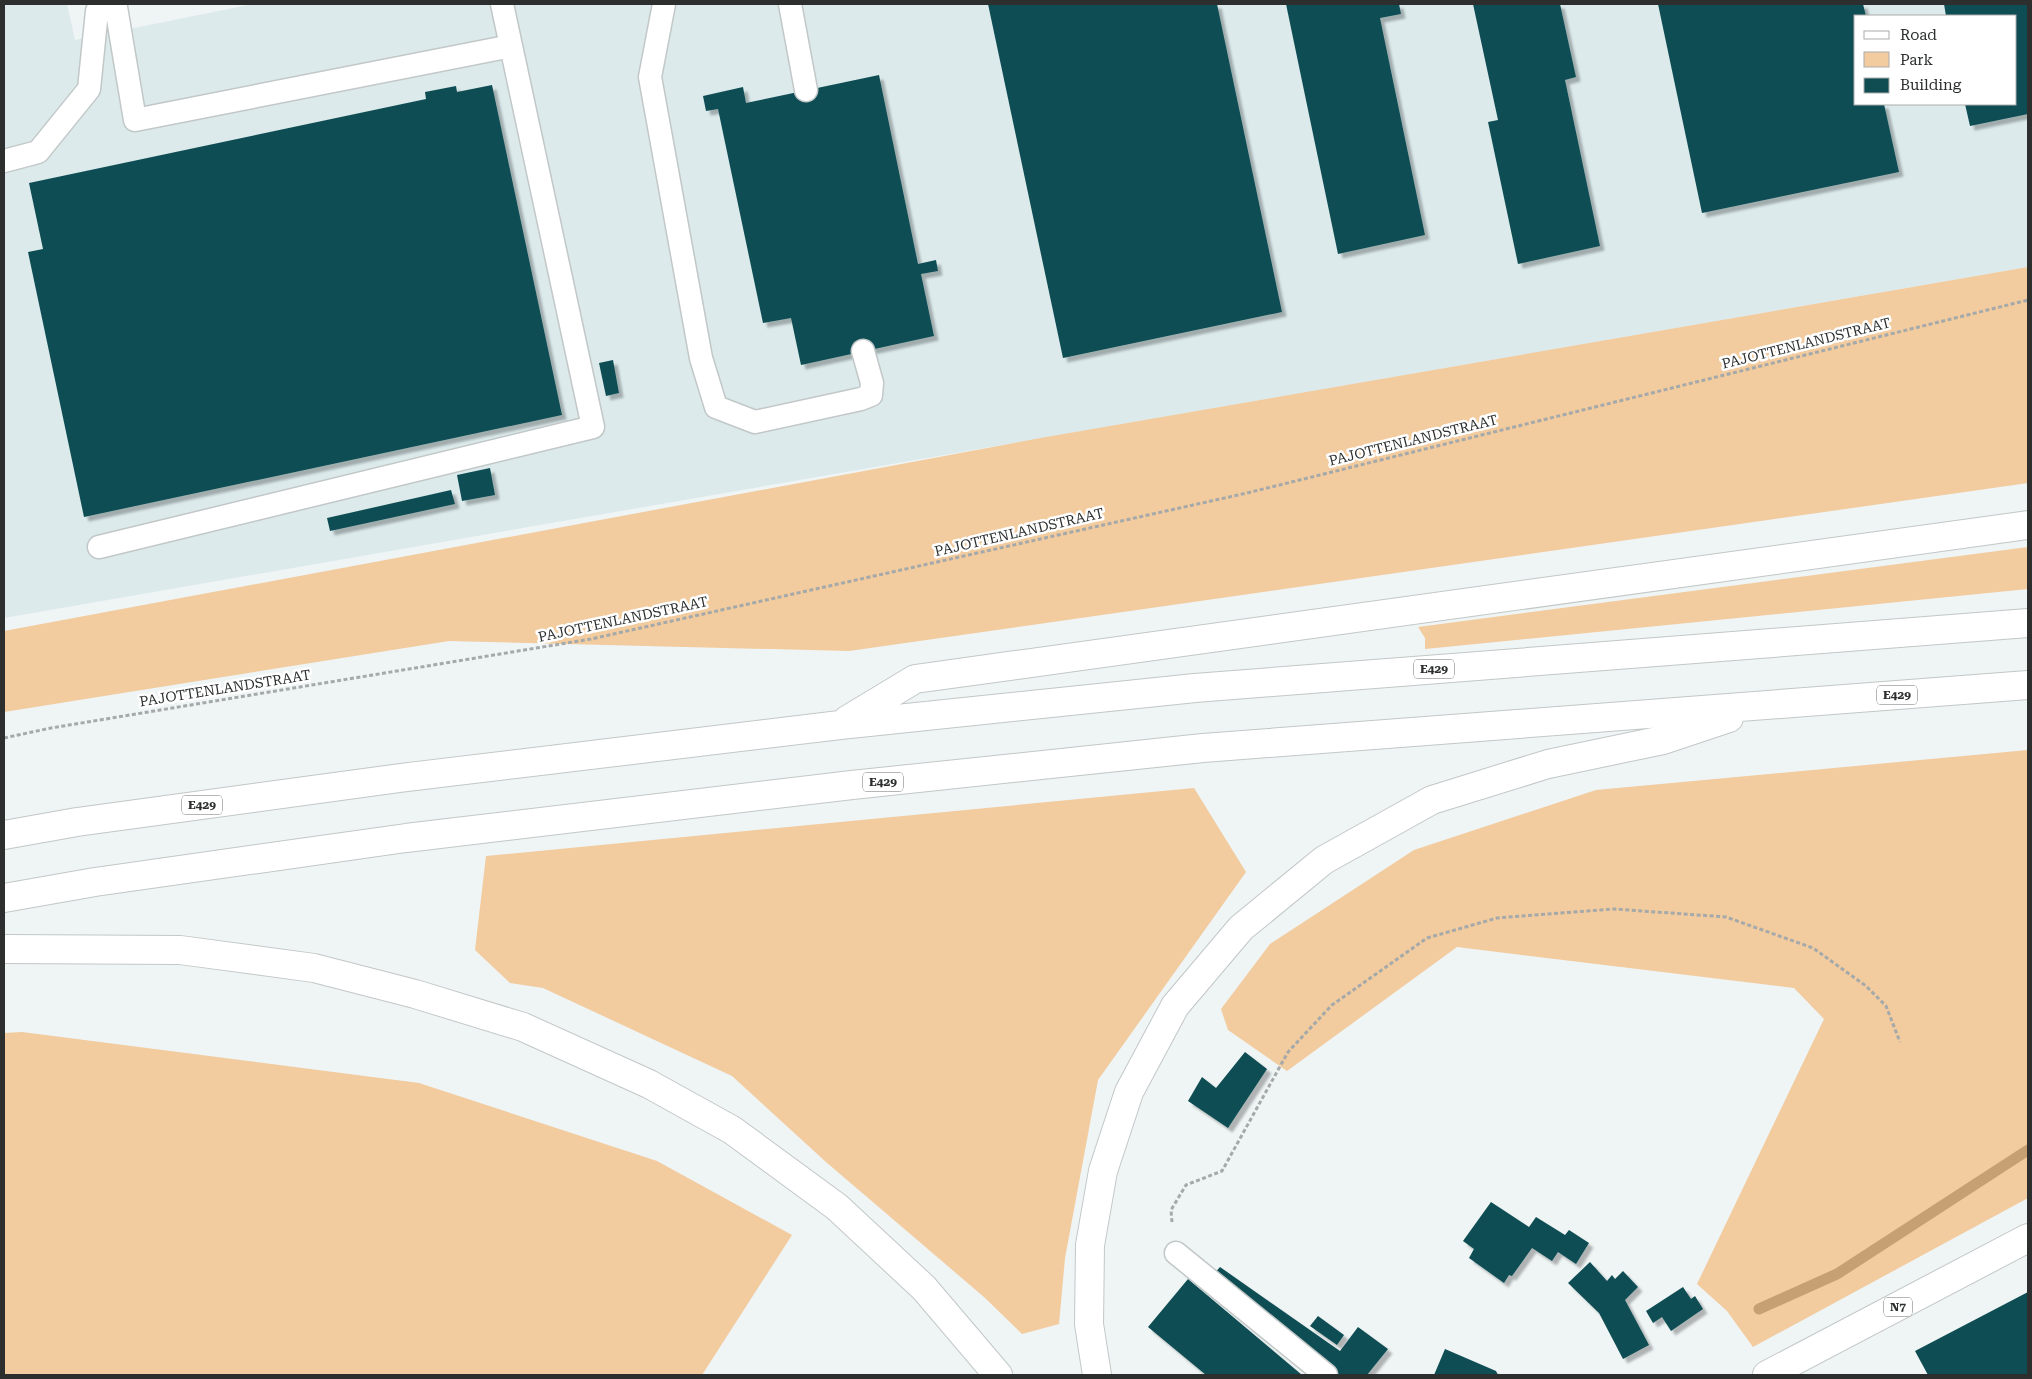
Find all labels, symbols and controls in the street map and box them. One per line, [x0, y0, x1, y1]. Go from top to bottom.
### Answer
legend [1854, 15, 2017, 105]
text: Road [1900, 26, 1937, 44]
text: Park [1900, 51, 1934, 69]
text: Building [1900, 76, 1962, 94]
street label: PAJOTTENLANDSTRAAT [1720, 314, 1892, 372]
street label: PAJOTTENLANDSTRAAT [1327, 411, 1499, 469]
street label: PAJOTTENLANDSTRAAT [933, 505, 1105, 559]
street label: PAJOTTENLANDSTRAAT [537, 593, 709, 645]
road number: E429 [1414, 660, 1454, 679]
street label: PAJOTTENLANDSTRAAT [138, 667, 312, 709]
road number: E429 [1877, 686, 1917, 704]
road number: E429 [863, 772, 903, 792]
road number: E429 [182, 796, 222, 814]
road number: N7 [1884, 1298, 1912, 1316]

